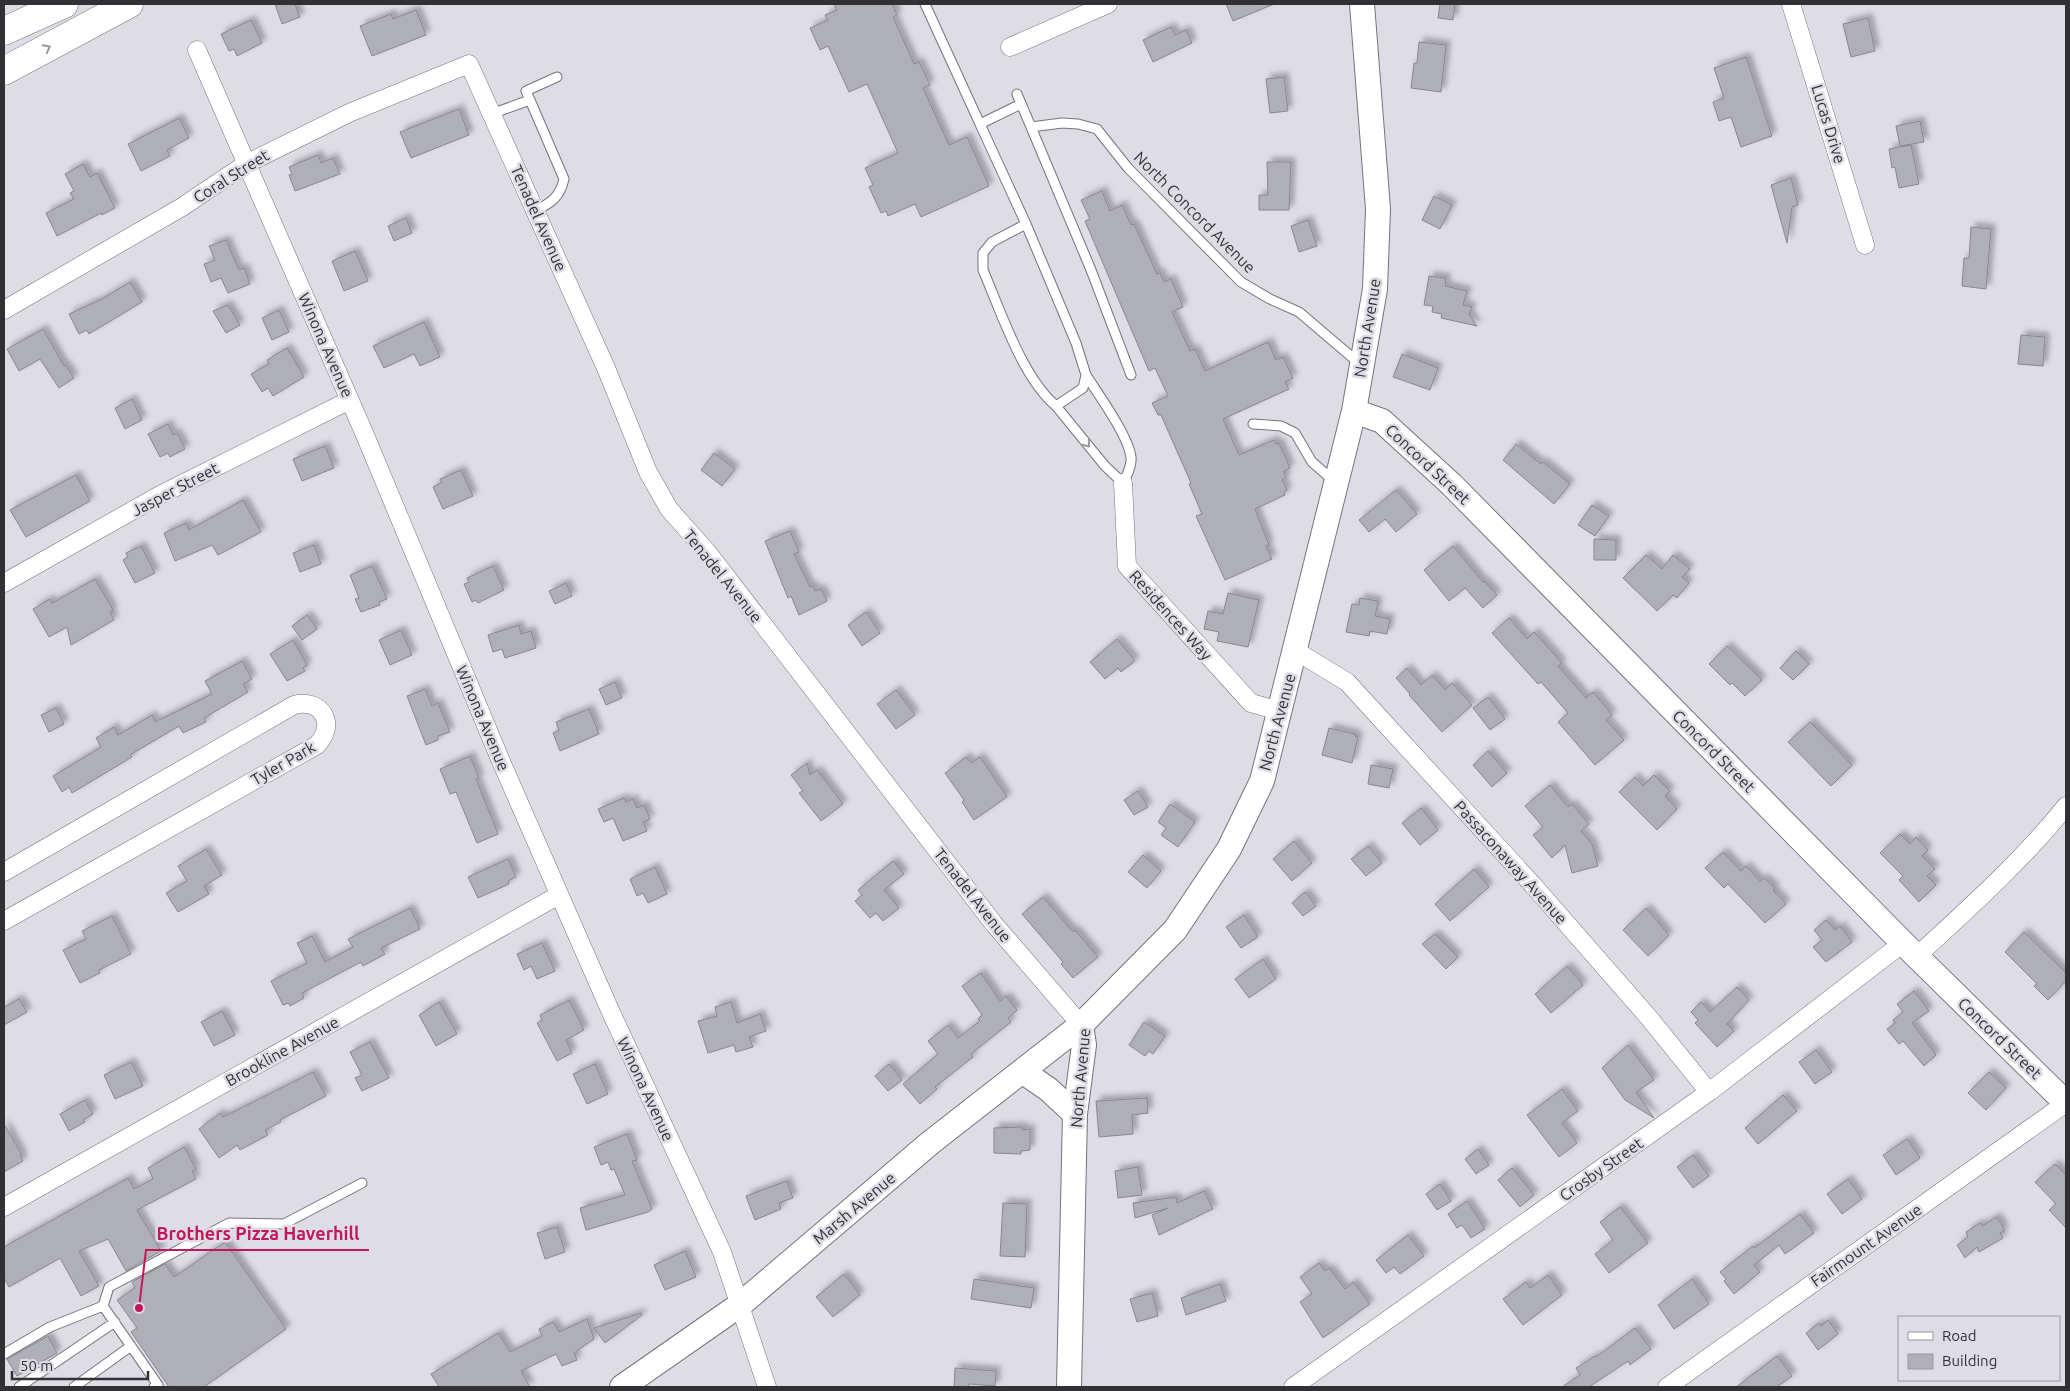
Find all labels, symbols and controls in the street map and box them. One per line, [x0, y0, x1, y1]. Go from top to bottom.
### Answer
one-way arrow [41, 44, 50, 54]
street label: Lucas Drive [1809, 82, 1849, 166]
street label: Coral Street [190, 145, 273, 206]
street label: North Concord Avenue [1131, 148, 1259, 276]
street label: Tenadel Avenue [508, 162, 570, 274]
street label: North Avenue [1350, 277, 1384, 379]
street label: Winona Avenue [295, 290, 357, 400]
street label: Concord Street [1382, 420, 1474, 508]
one-way arrow [1081, 438, 1089, 447]
street label: Jasper Street [129, 458, 222, 519]
street label: Tenadel Avenue [680, 526, 766, 626]
street label: Residences Way [1126, 567, 1216, 664]
street label: Winona Avenue [453, 663, 513, 773]
street label: North Avenue [1255, 671, 1299, 773]
street label: Concord Street [1669, 706, 1759, 796]
street label: Tyler Park [248, 737, 318, 789]
street label: Passaconaway Avenue [1451, 797, 1571, 927]
street label: Tenadel Avenue [931, 844, 1015, 946]
street label: Concord Street [1955, 994, 2046, 1083]
street label: Brookline Avenue [222, 1012, 342, 1090]
street label: North Avenue [1067, 1027, 1093, 1129]
street label: Winona Avenue [614, 1034, 678, 1144]
street label: Crosby Street [1556, 1133, 1647, 1204]
street label: Marsh Avenue [809, 1168, 899, 1248]
street label: Fairmount Avenue [1807, 1200, 1925, 1290]
callout: Brothers Pizza Haverhill [146, 1217, 369, 1250]
text: Brothers Pizza Haverhill [157, 1223, 360, 1243]
legend [1898, 1316, 2060, 1381]
text: Road [1942, 1327, 1977, 1344]
scale bar [12, 1348, 149, 1380]
text: Building [1942, 1352, 1997, 1369]
text: 50 m [20, 1357, 53, 1374]

